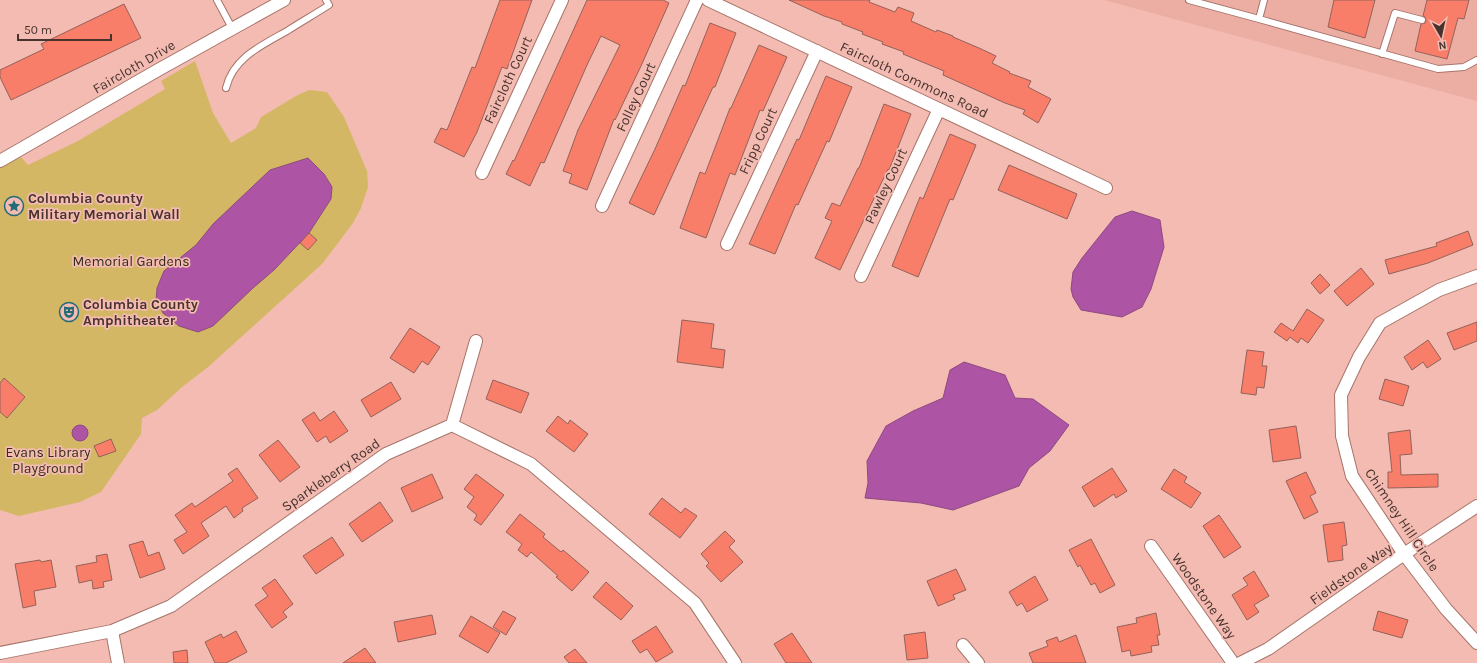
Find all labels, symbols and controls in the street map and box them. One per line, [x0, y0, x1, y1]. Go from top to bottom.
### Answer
scale bar [18, 16, 111, 42]
north arrow [1421, 16, 1461, 56]
text: 50 m [24, 23, 52, 37]
street label: Faircloth Court [480, 33, 536, 127]
street label: Faircloth Drive [90, 37, 178, 97]
street label: Faircloth Commons Road [837, 38, 991, 122]
text: N [1438, 38, 1447, 52]
street label: Folley Court [613, 60, 659, 134]
street label: Fripp Court [735, 105, 781, 177]
street label: Pawley Court [861, 145, 911, 227]
place label: Columbia County Military Memorial Wall [28, 190, 180, 223]
place icon: Columbia County Military Memorial Wall [3, 195, 25, 217]
park label: Memorial Gardens [72, 253, 190, 270]
place label: Columbia County Amphitheater [83, 296, 198, 329]
theatre icon: Columbia County Amphitheater [58, 301, 80, 323]
street label: Sparkleberry Road [279, 435, 383, 515]
park label: Evans Library Playground [5, 444, 91, 477]
street label: Chimney Hill Circle [1361, 465, 1443, 575]
street label: Fieldstone Way [1307, 539, 1396, 609]
street label: Woodstone Way [1168, 550, 1240, 643]

